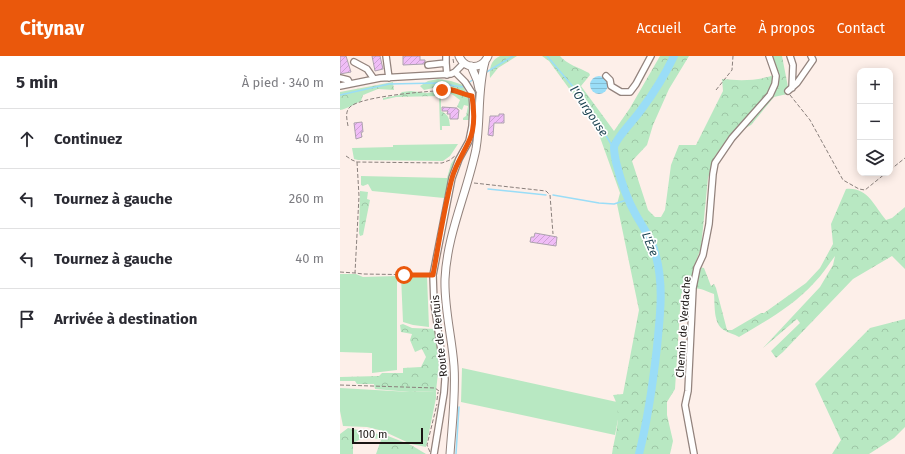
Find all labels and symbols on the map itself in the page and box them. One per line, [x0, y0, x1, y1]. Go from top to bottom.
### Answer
route end [433, 81, 451, 99]
water label: l'Ourgouse [567, 83, 611, 139]
water label: L'Èze [639, 229, 662, 258]
route start [395, 266, 413, 284]
street label: Chemin de Verdache [673, 276, 694, 378]
street label: Route de Pertuis [429, 294, 450, 378]
scale bar [352, 426, 423, 445]

